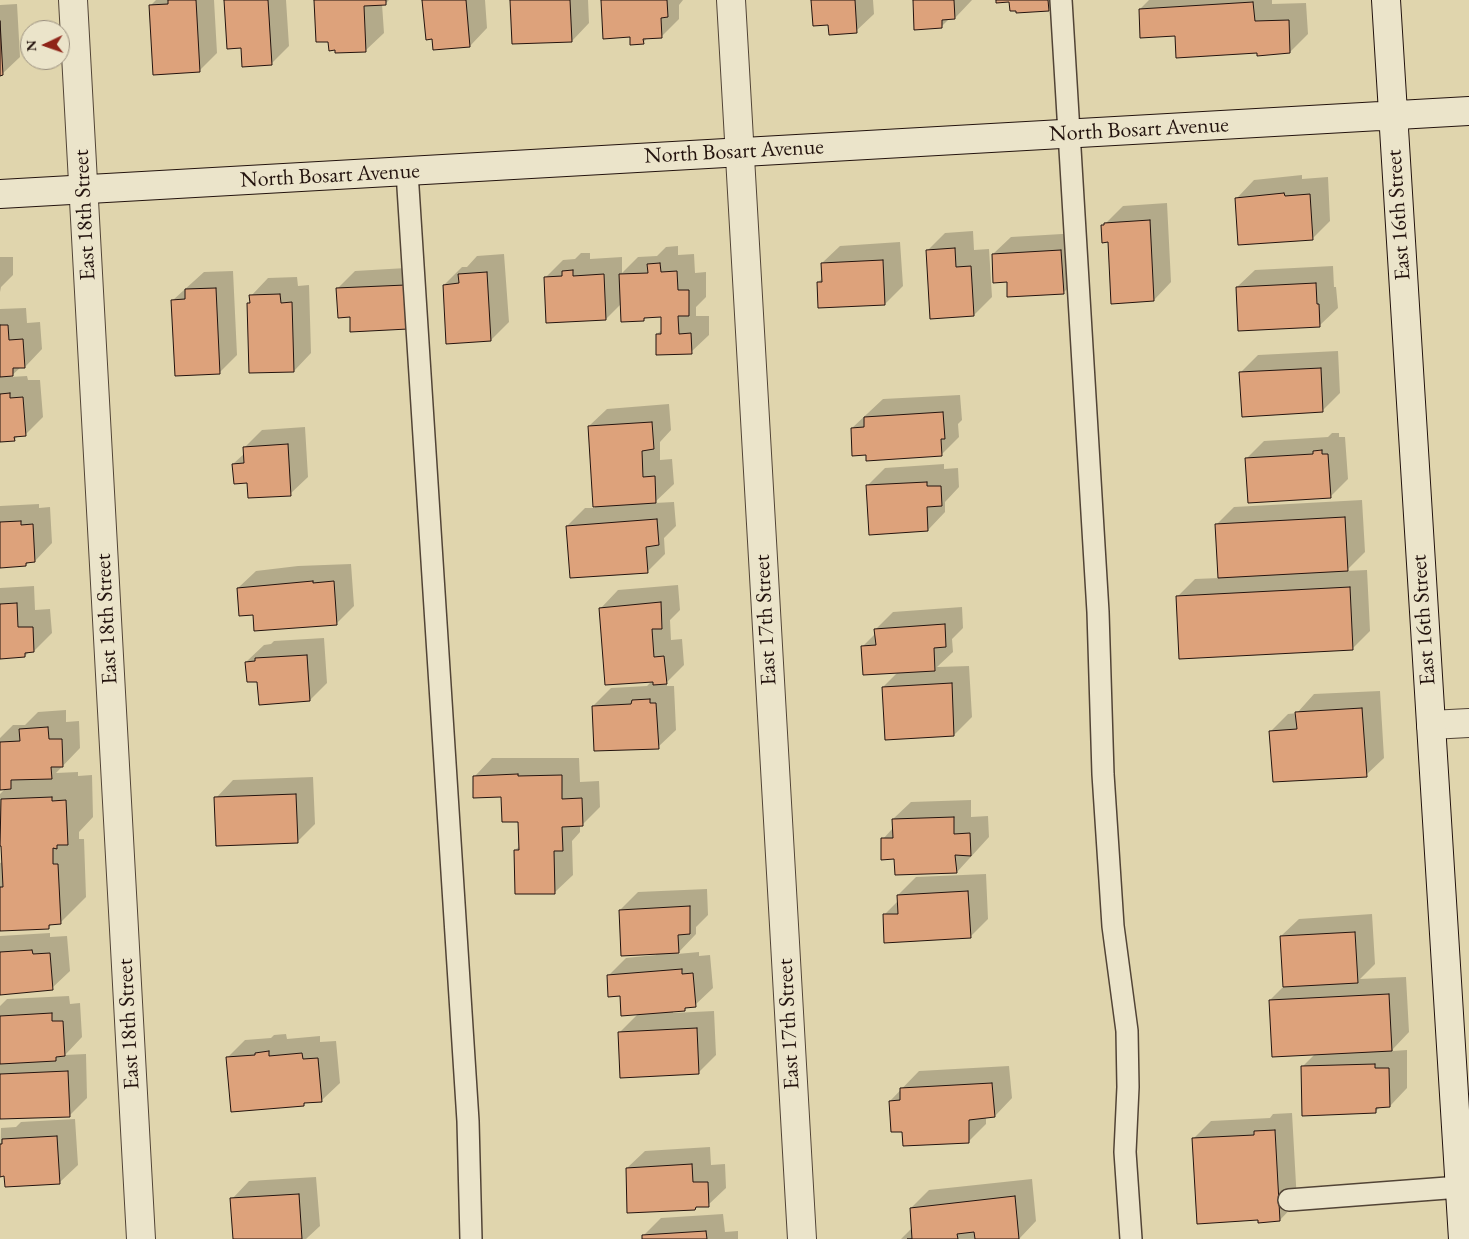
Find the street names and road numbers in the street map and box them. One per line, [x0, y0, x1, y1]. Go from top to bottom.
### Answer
street label: North Bosart Avenue [1049, 112, 1229, 148]
street label: North Bosart Avenue [644, 134, 824, 170]
street label: East 18th Street [68, 149, 102, 281]
street label: East 16th Street [1381, 149, 1417, 281]
street label: North Bosart Avenue [240, 158, 420, 194]
street label: East 18th Street [90, 553, 124, 685]
street label: East 17th Street [749, 554, 783, 686]
street label: East 16th Street [1406, 554, 1442, 686]
street label: East 18th Street [112, 958, 146, 1090]
street label: East 17th Street [772, 958, 806, 1090]

